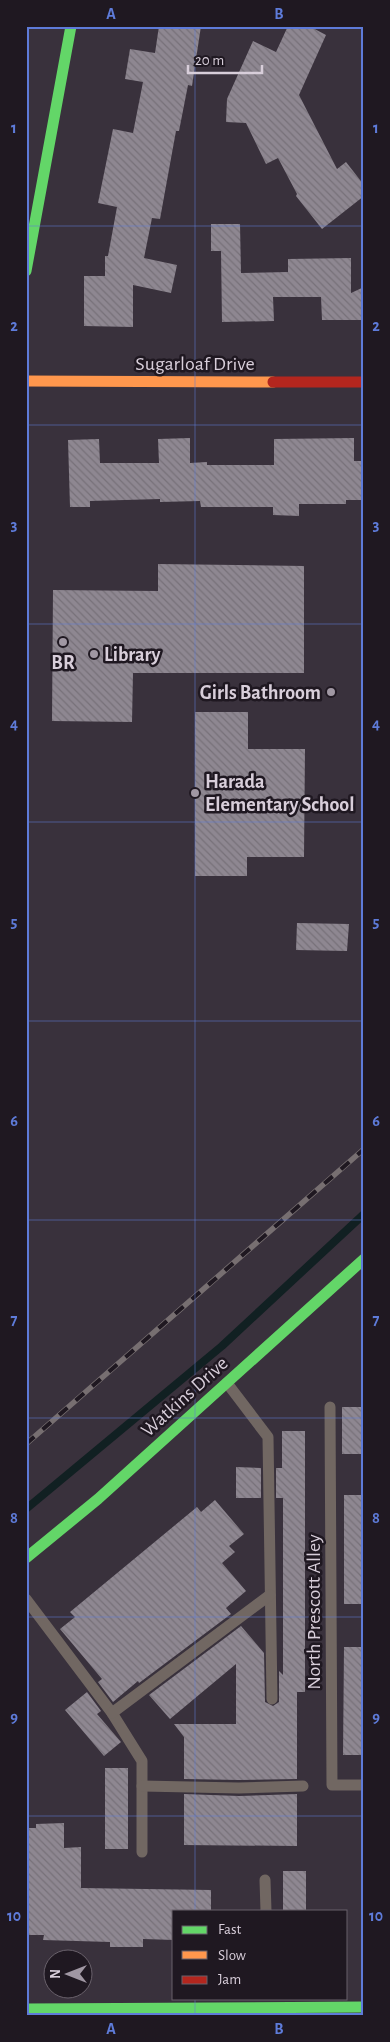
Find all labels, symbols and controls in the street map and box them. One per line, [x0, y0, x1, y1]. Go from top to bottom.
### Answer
text: A [106, 6, 116, 22]
text: B [274, 6, 284, 22]
scale bar [188, 42, 261, 74]
text: 20 m [195, 53, 224, 68]
text: 1 [11, 120, 17, 136]
text: 1 [373, 120, 379, 136]
text: 2 [10, 318, 18, 334]
text: 2 [372, 318, 380, 334]
street label: Sugarloaf Drive [135, 354, 255, 374]
text: 3 [11, 517, 18, 533]
text: 3 [373, 517, 380, 533]
marker: BR [57, 636, 69, 648]
place label: Library [104, 645, 161, 665]
marker: Library [88, 648, 100, 660]
place label: BR [51, 653, 75, 673]
place label: Girls Bathroom [200, 683, 321, 703]
marker: Girls Bathroom [325, 686, 337, 698]
text: 4 [10, 716, 18, 732]
text: 4 [372, 716, 380, 732]
place label: Harada Elementary School [205, 772, 354, 815]
marker: Harada Elementary School [189, 787, 201, 799]
text: 5 [11, 914, 18, 930]
text: 5 [373, 914, 380, 930]
text: 6 [10, 1113, 18, 1129]
text: 6 [372, 1113, 380, 1129]
text: 7 [11, 1312, 18, 1328]
text: 7 [373, 1312, 380, 1328]
street label: Watkins Drive [137, 1353, 232, 1441]
text: 8 [10, 1510, 18, 1526]
text: 8 [372, 1510, 380, 1526]
street label: North Prescott Alley [304, 1534, 324, 1690]
text: 9 [10, 1709, 18, 1725]
text: 9 [372, 1709, 380, 1725]
text: 10 [7, 1908, 21, 1924]
text: 10 [369, 1908, 383, 1924]
legend [172, 1910, 348, 2000]
text: Fast [218, 1922, 242, 1937]
text: Slow [218, 1948, 246, 1963]
north arrow [42, 1950, 92, 2000]
text: N [49, 1969, 63, 1979]
text: Jam [218, 1972, 241, 1987]
text: A [106, 2021, 116, 2037]
text: B [274, 2021, 284, 2037]

